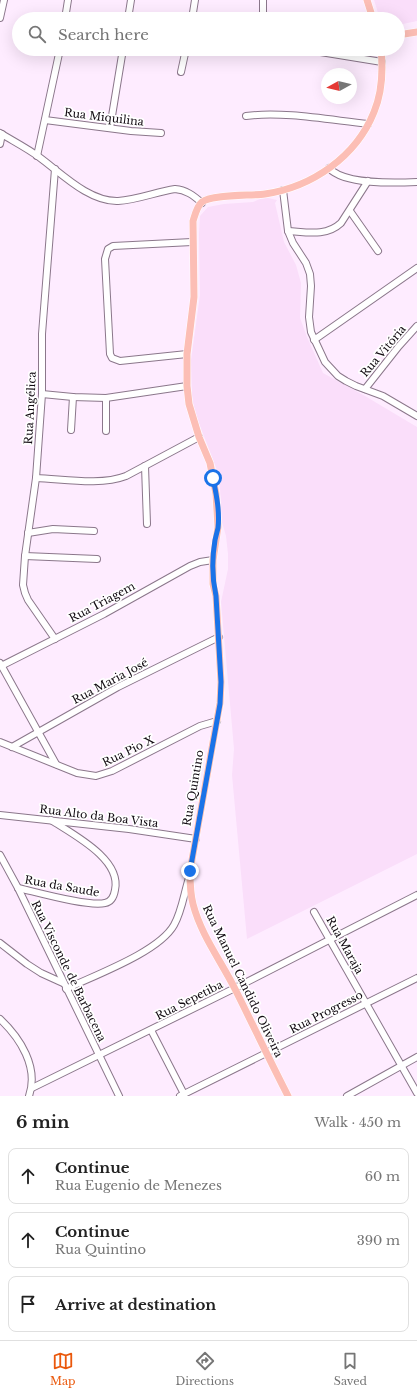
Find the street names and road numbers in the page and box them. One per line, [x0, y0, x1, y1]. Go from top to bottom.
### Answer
street label: Rua Miquilina [63, 105, 146, 129]
street label: Rua Vitória [357, 322, 409, 380]
street label: Rua Angélica [21, 370, 39, 445]
street label: Rua Triagem [67, 579, 138, 625]
street label: Rua Maria José [70, 655, 150, 707]
street label: Rua Pio X [100, 732, 157, 769]
street label: Rua Quintino [179, 749, 207, 827]
street label: Rua Alto da Boa Vista [39, 802, 160, 830]
street label: Rua da Saude [23, 873, 101, 899]
street label: Rua Visconde de Barbacena [29, 898, 110, 1045]
street label: Rua Manuel Candido Oliveira [200, 902, 287, 1060]
street label: Rua Maraja [323, 914, 367, 977]
street label: Rua Sepetiba [153, 977, 226, 1023]
street label: Rua Progresso [287, 988, 365, 1036]

